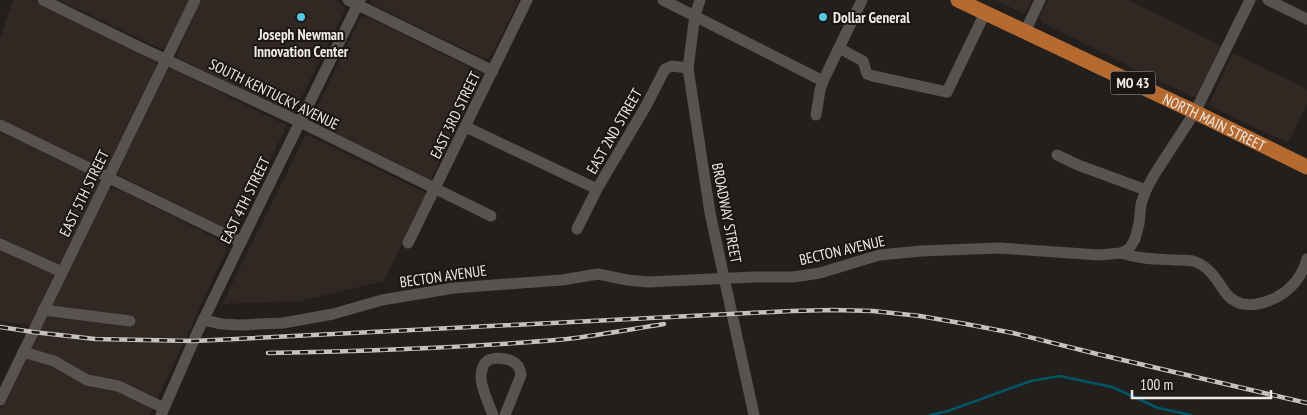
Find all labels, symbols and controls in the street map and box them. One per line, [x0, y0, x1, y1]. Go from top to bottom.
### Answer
place label: Dollar General [833, 8, 910, 27]
marker: Joseph Newman Innovation Center [295, 11, 307, 23]
marker: Dollar General [817, 11, 829, 23]
place label: Joseph Newman Innovation Center [254, 25, 349, 61]
street label: SOUTH KENTUCKY AVENUE [206, 54, 342, 134]
street label: EAST 3RD STREET [426, 68, 484, 162]
road number: MO 43 [1110, 72, 1156, 95]
street label: EAST 2ND STREET [582, 85, 646, 177]
street label: NORTH MAIN STREET [1160, 89, 1269, 155]
street label: EAST 5TH STREET [55, 146, 113, 239]
street label: EAST 4TH STREET [216, 153, 274, 246]
street label: BROADWAY STREET [708, 161, 746, 265]
street label: BECTON AVENUE [797, 231, 887, 269]
street label: BECTON AVENUE [398, 261, 488, 291]
scale bar [1132, 368, 1271, 400]
text: 100 m [1140, 375, 1173, 394]

